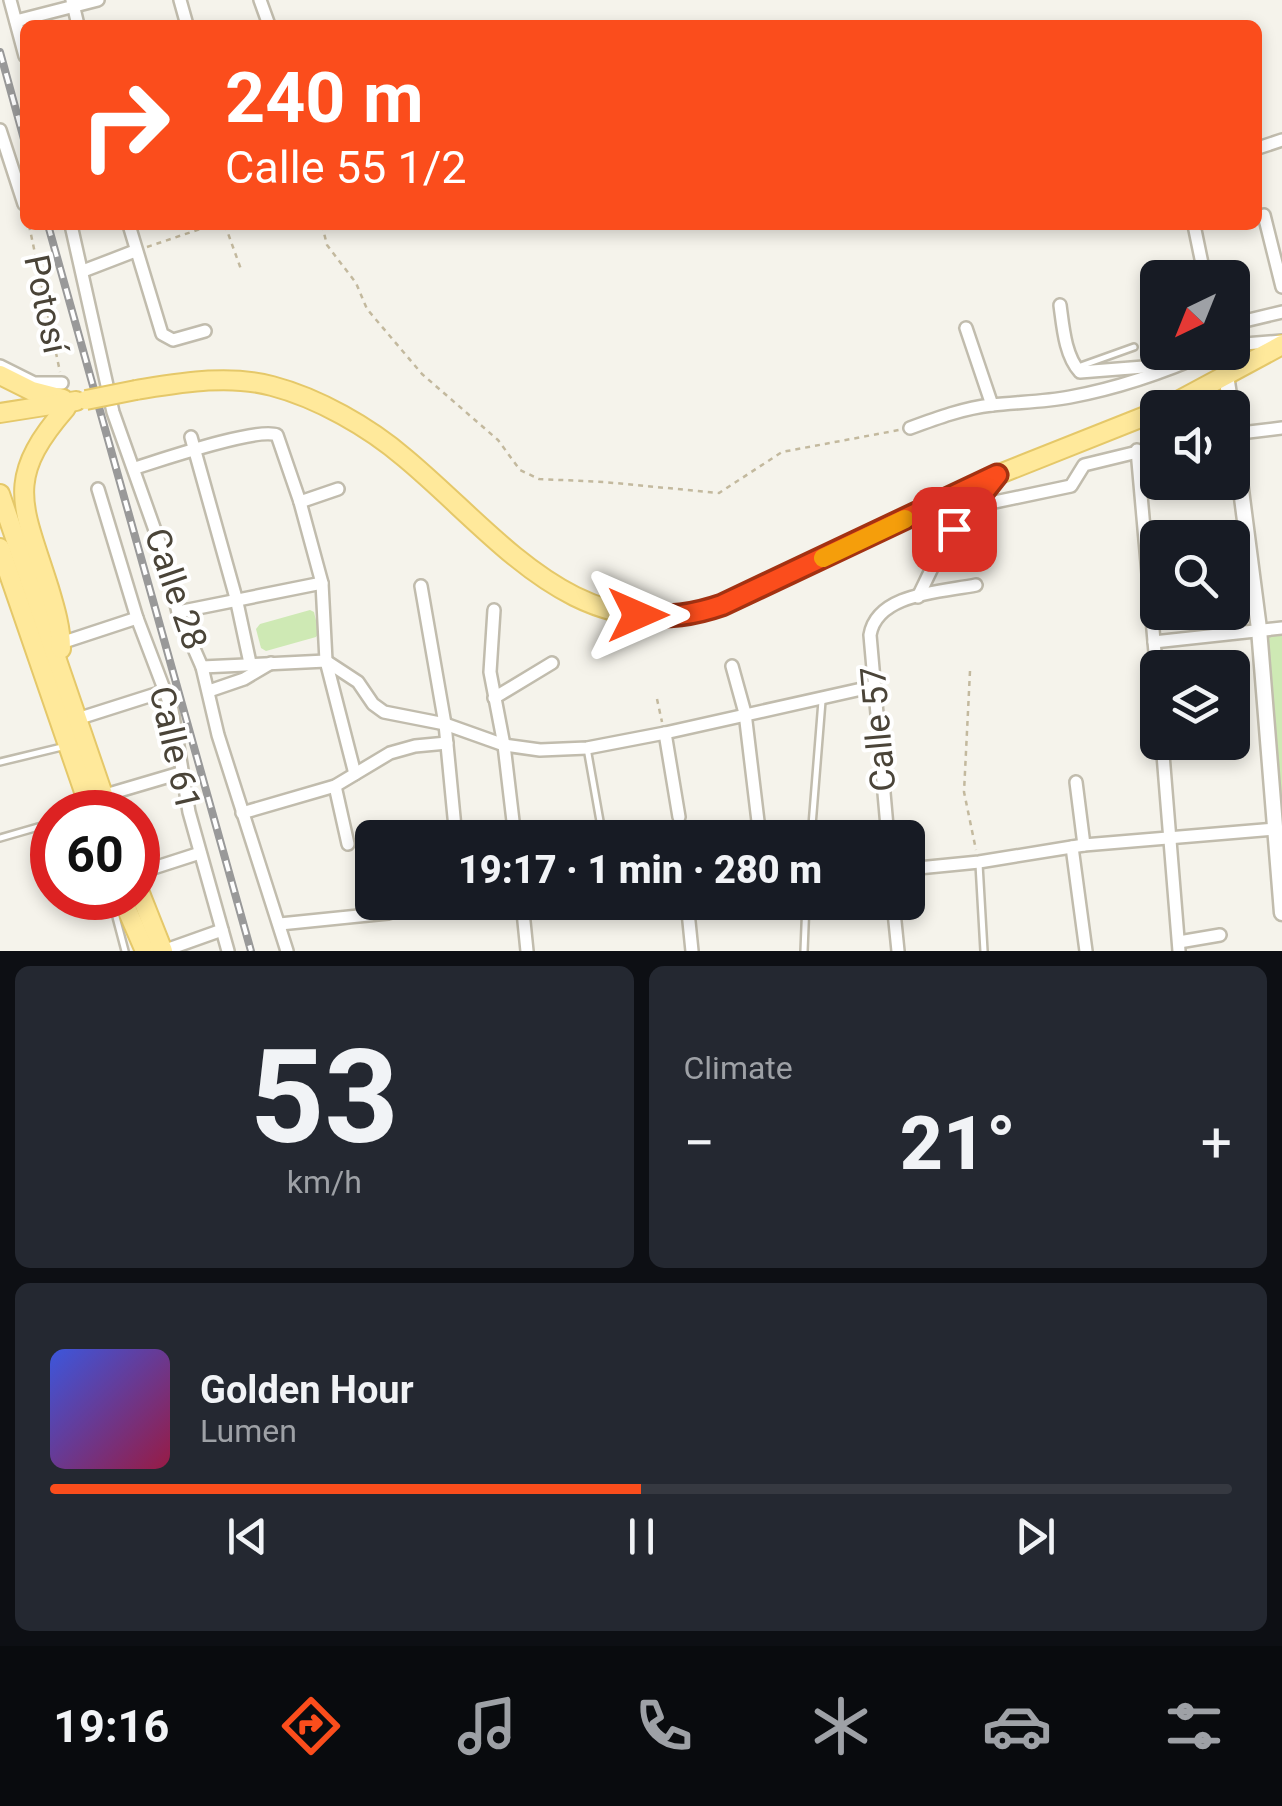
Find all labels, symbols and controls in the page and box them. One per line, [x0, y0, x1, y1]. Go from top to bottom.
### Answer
text: 240 m [225, 57, 424, 139]
icon: right [60, 60, 190, 190]
text: Calle 55 1/2 [225, 141, 467, 194]
street label: Potosí [15, 251, 76, 358]
north arrow [1140, 260, 1250, 370]
map controls [1140, 260, 1250, 760]
button: sound [1140, 390, 1250, 500]
pin [912, 487, 997, 572]
icon: arrive [927, 502, 982, 557]
button: search [1140, 520, 1250, 630]
street label: Calle 28 [136, 523, 215, 655]
position arrow [586, 563, 690, 667]
button: layers [1140, 650, 1250, 760]
street label: Calle 57 [853, 665, 904, 793]
street label: Calle 61 [140, 682, 209, 814]
speed limit sign: 60 [30, 790, 160, 920]
text: 19:17 · 1 min · 280 m [458, 848, 822, 892]
text: 53 [250, 1021, 399, 1174]
text: Climate [684, 1049, 793, 1087]
text: 21° [900, 1099, 1016, 1187]
text: − [684, 1111, 715, 1175]
text: + [1201, 1111, 1232, 1175]
text: km/h [287, 1163, 362, 1201]
text: Golden Hour [200, 1368, 414, 1412]
text: Lumen [200, 1412, 297, 1450]
icon: previous [220, 1509, 275, 1564]
icon: pause [614, 1509, 669, 1564]
icon: next [1008, 1509, 1063, 1564]
icon: directions [276, 1691, 346, 1761]
icon: music [452, 1691, 522, 1761]
icon: phone [629, 1691, 699, 1761]
icon: climate [806, 1691, 876, 1761]
icon: car [982, 1691, 1052, 1761]
icon: filters [1159, 1691, 1229, 1761]
text: 19:16 [53, 1700, 169, 1753]

